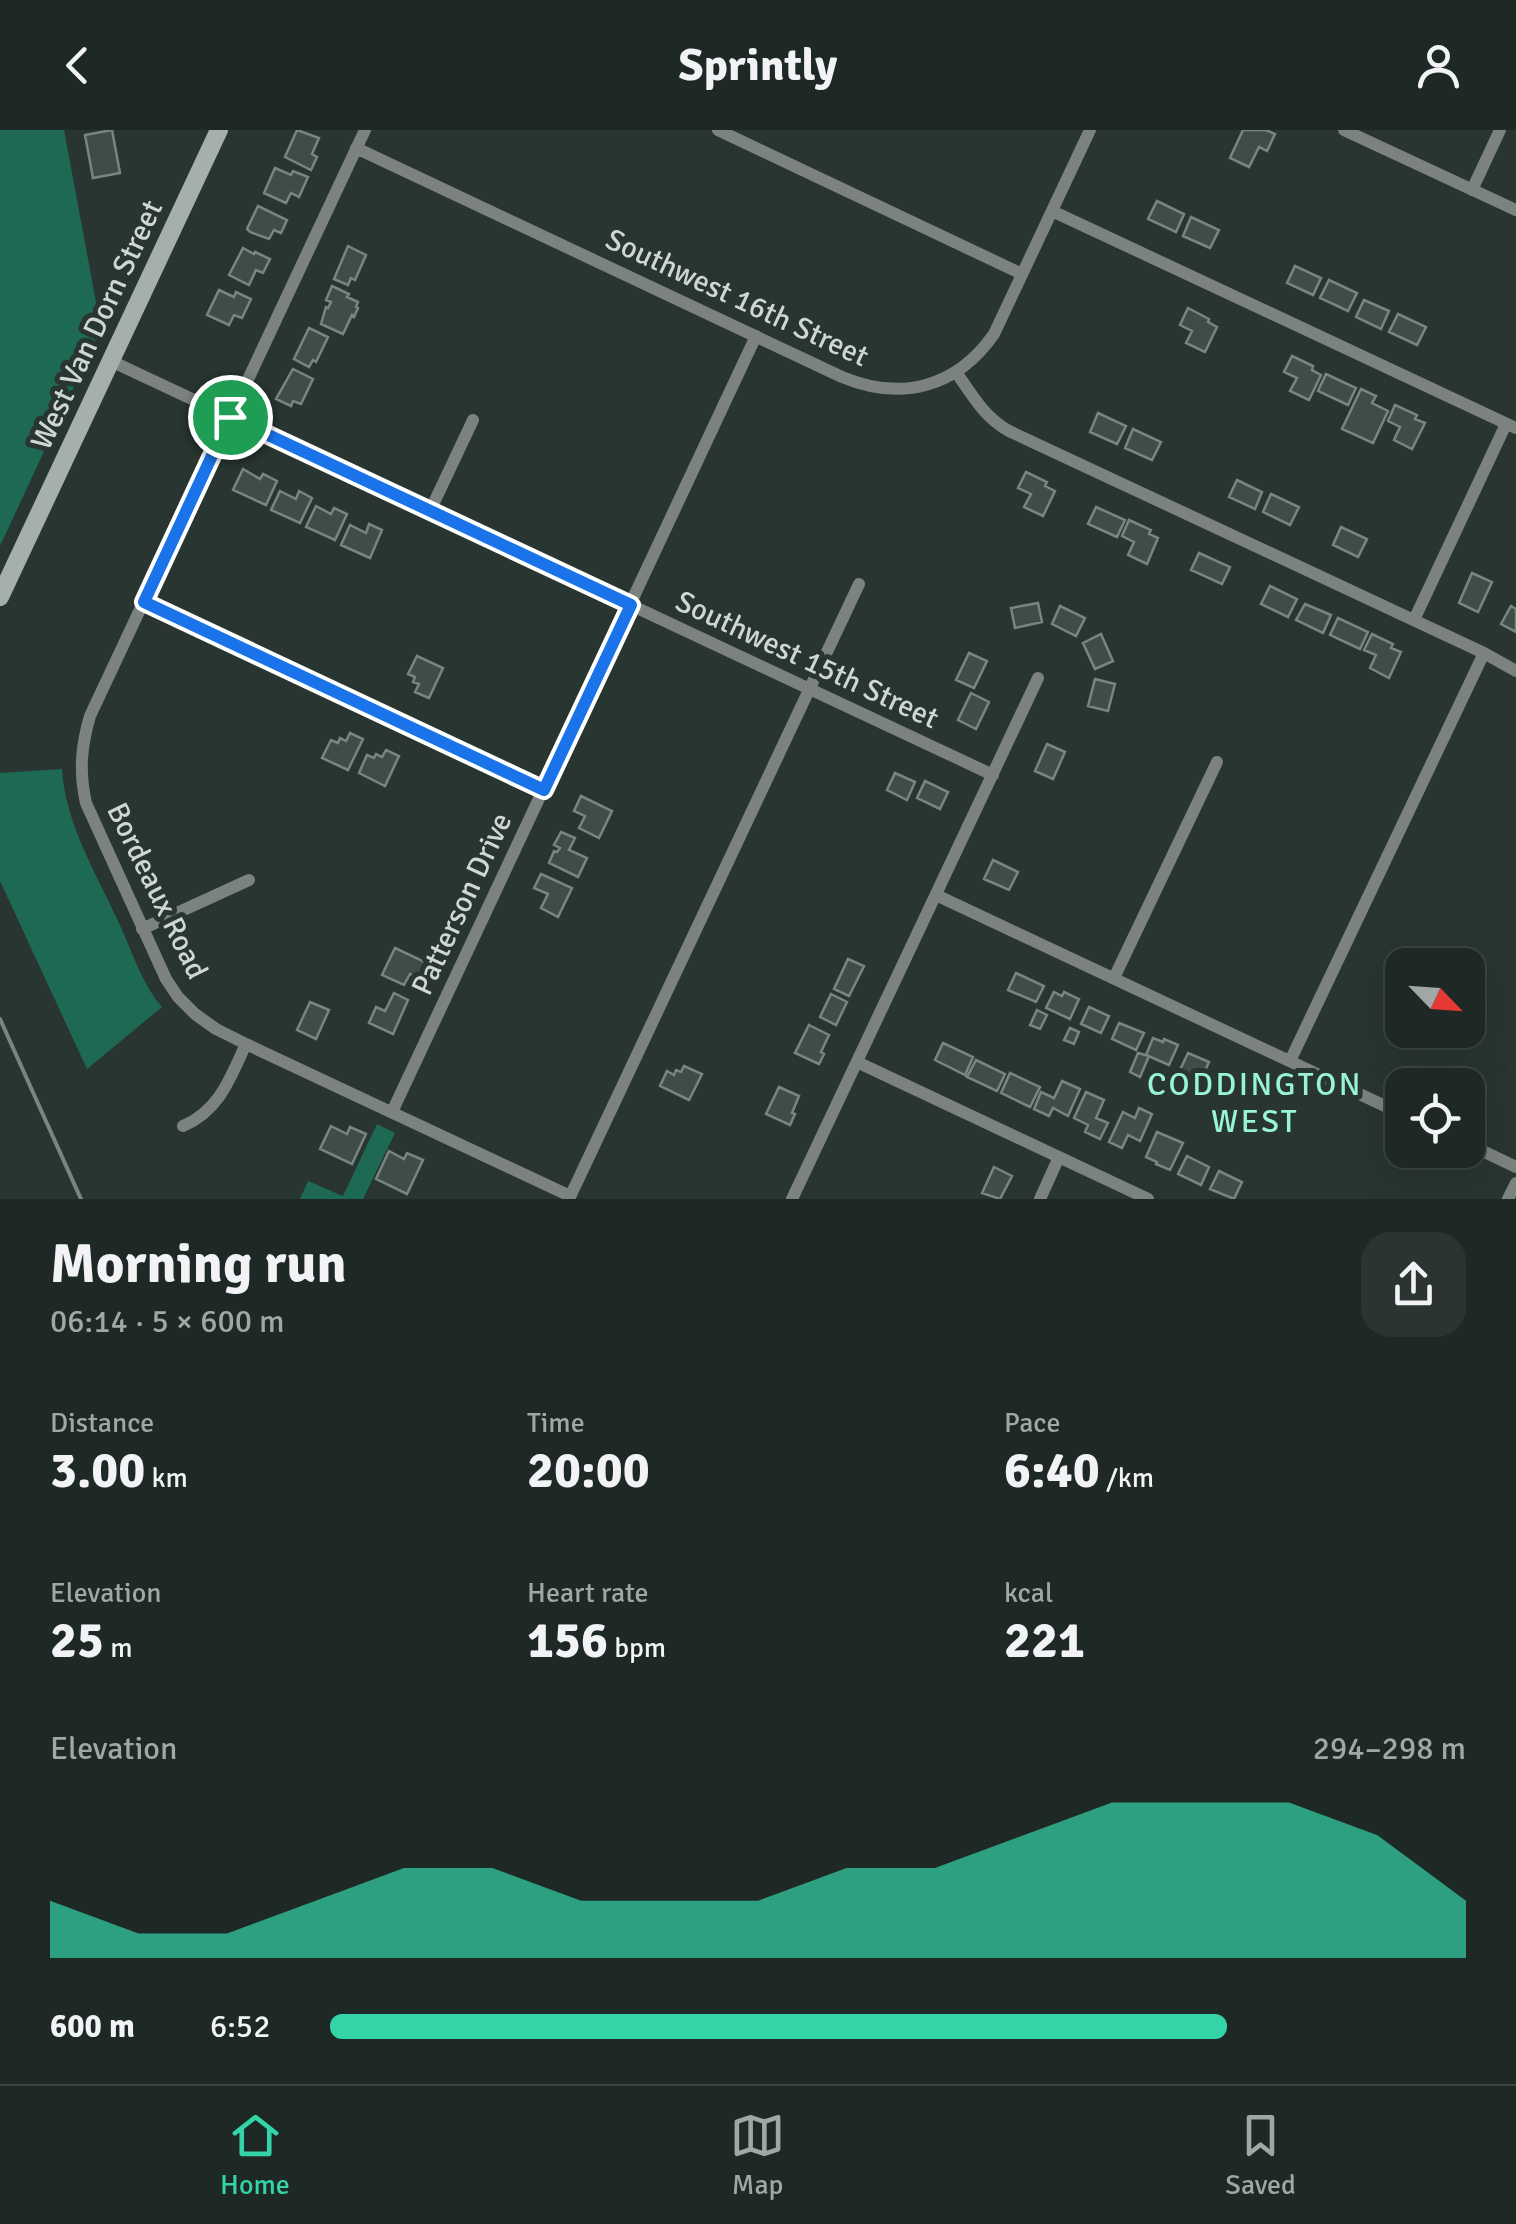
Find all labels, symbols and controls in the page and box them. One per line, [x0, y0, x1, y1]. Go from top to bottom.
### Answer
icon: back [50, 38, 105, 93]
text: Sprintly [679, 38, 837, 93]
icon: person [1411, 38, 1466, 93]
street label: West Van Dorn Street [23, 194, 171, 456]
street label: Southwest 16th Street [600, 221, 874, 375]
pin [188, 375, 273, 460]
icon: arrive [203, 390, 258, 445]
street label: Southwest 15th Street [670, 583, 944, 737]
street label: Bordeaux Road [98, 797, 216, 985]
street label: Patterson Drive [404, 807, 520, 1001]
north arrow [1385, 948, 1485, 1048]
map controls [1385, 948, 1485, 1168]
district label: CODDINGTON WEST [1147, 1065, 1363, 1141]
button: locate [1385, 1068, 1485, 1168]
text: Morning run [50, 1230, 347, 1298]
button: share [1361, 1232, 1466, 1337]
text: 06:14 · 5 × 600 m [50, 1302, 285, 1341]
text: Distance [50, 1406, 154, 1440]
text: Time [527, 1406, 585, 1440]
text: Pace [1004, 1406, 1060, 1440]
text: 3.00 [50, 1440, 145, 1502]
text: 20:00 [527, 1440, 650, 1502]
text: 6:40 [1004, 1440, 1100, 1502]
text: km [145, 1461, 188, 1495]
text: /km [1100, 1461, 1154, 1495]
text: Elevation [50, 1576, 162, 1610]
text: Heart rate [527, 1576, 649, 1610]
text: kcal [1004, 1576, 1053, 1610]
text: 25 [50, 1610, 104, 1672]
text: 156 [527, 1610, 608, 1672]
text: 221 [1004, 1610, 1085, 1672]
text: m [104, 1631, 133, 1665]
text: bpm [608, 1631, 666, 1665]
text: Elevation [50, 1729, 177, 1768]
text: 294–298 m [1313, 1729, 1466, 1768]
text: 600 m [50, 2007, 135, 2046]
text: 6:52 [210, 2007, 270, 2046]
tab: Home [220, 2108, 290, 2202]
tab: Map [730, 2108, 785, 2202]
tab: Saved [1225, 2108, 1296, 2202]

